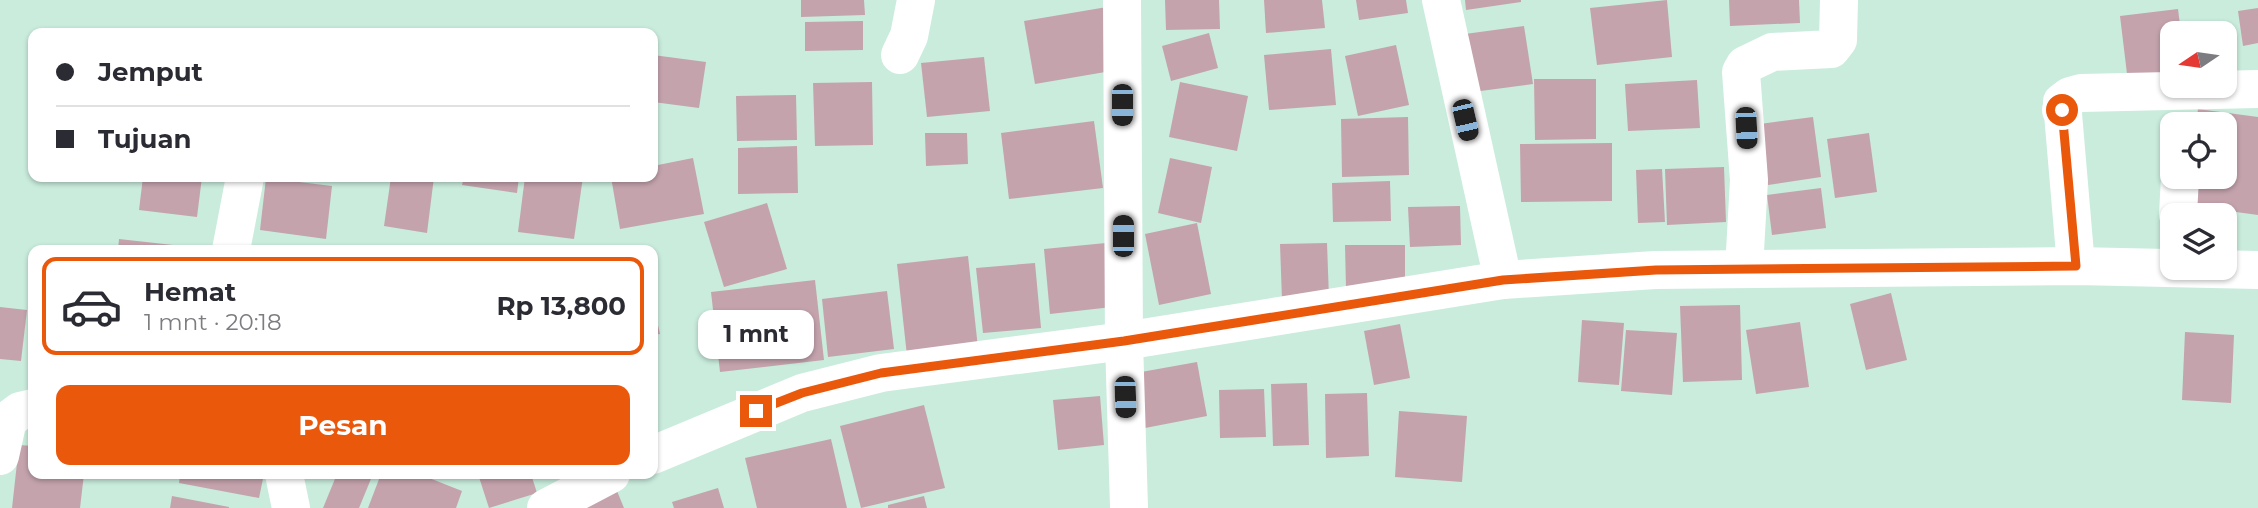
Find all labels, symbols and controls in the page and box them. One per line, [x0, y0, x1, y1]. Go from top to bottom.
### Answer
north arrow [2160, 21, 2236, 98]
map controls [2160, 21, 2237, 280]
text: Jemput [98, 56, 203, 88]
car [1112, 84, 1133, 126]
route start [2046, 94, 2078, 126]
car [1451, 97, 1480, 143]
car [1735, 106, 1758, 150]
button: locate [2160, 112, 2237, 189]
text: Tujuan [98, 123, 191, 155]
button: layers [2160, 203, 2237, 280]
car [1113, 215, 1134, 257]
icon: car [60, 275, 123, 338]
text: Hemat [144, 276, 236, 308]
text: Rp 13,800 [496, 290, 626, 322]
text: 1 mnt · 20:18 [144, 308, 282, 336]
callout: 1 mnt [698, 310, 814, 358]
text: 1 mnt [723, 320, 789, 348]
car [1114, 376, 1137, 418]
button: Pesan [56, 385, 630, 465]
route end [740, 395, 772, 427]

